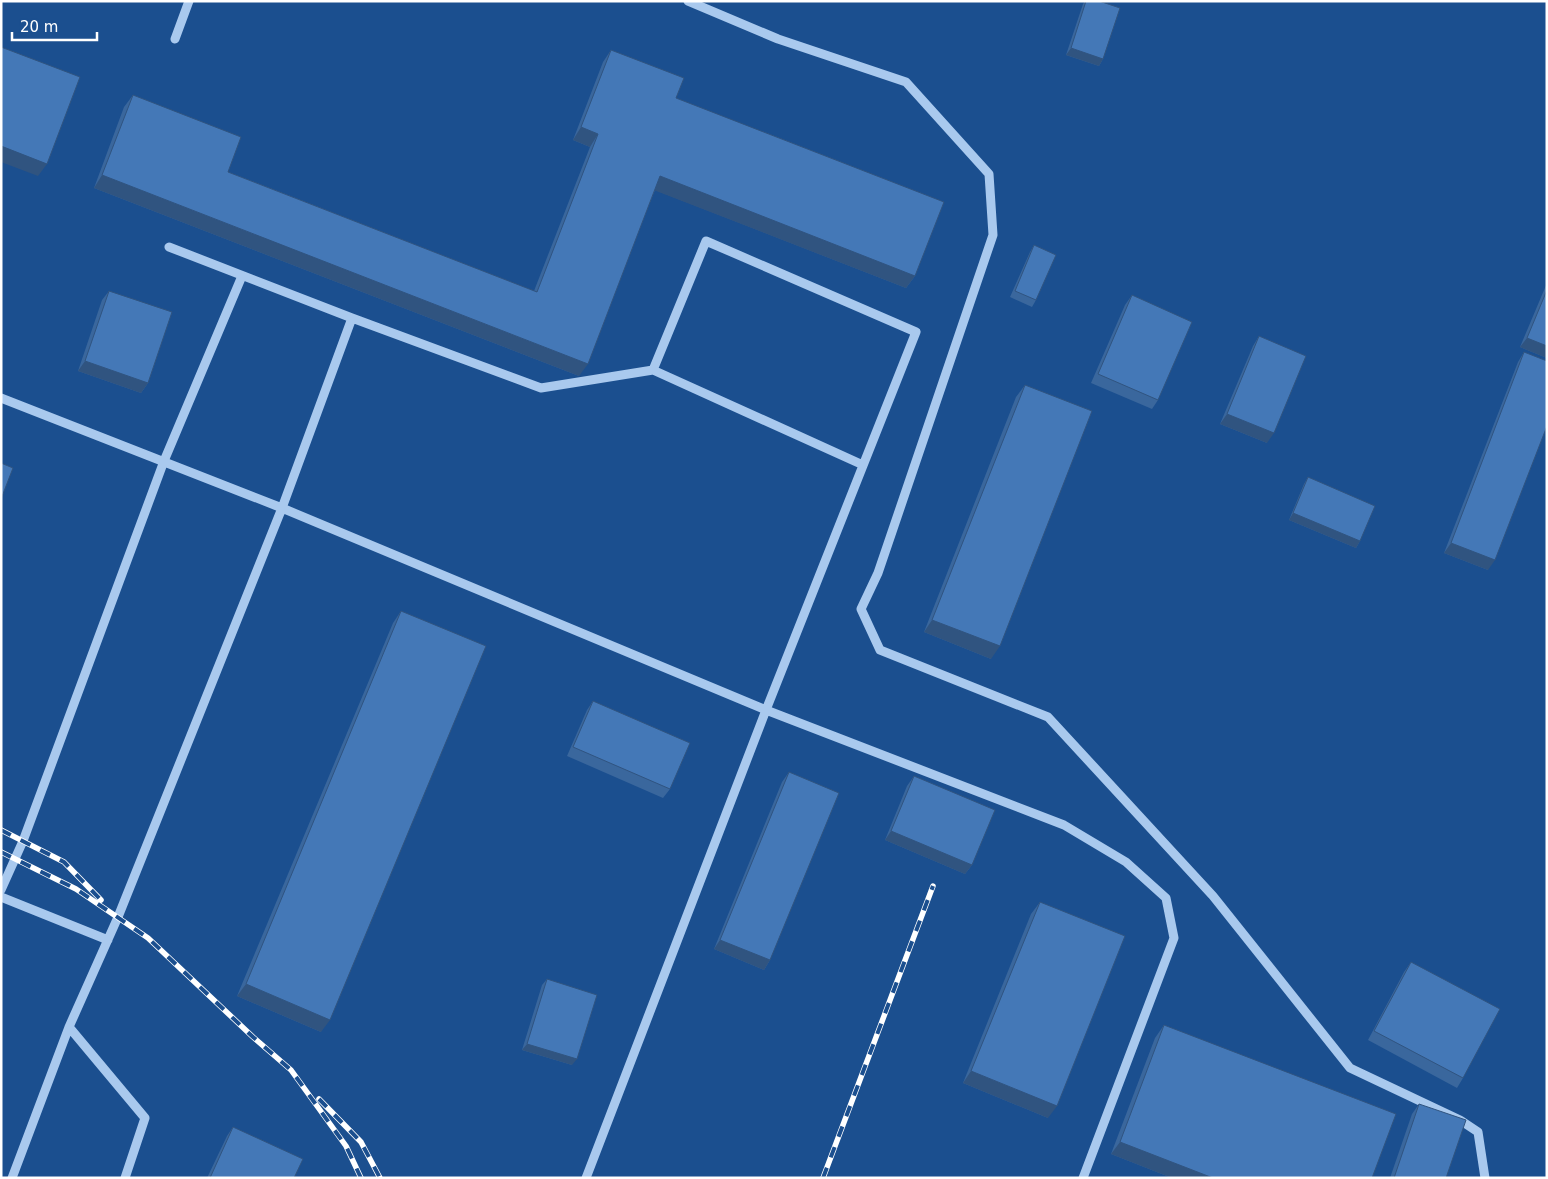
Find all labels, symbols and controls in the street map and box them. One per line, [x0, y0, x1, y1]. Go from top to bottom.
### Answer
scale bar [12, 10, 98, 42]
text: 20 m [20, 18, 58, 36]

